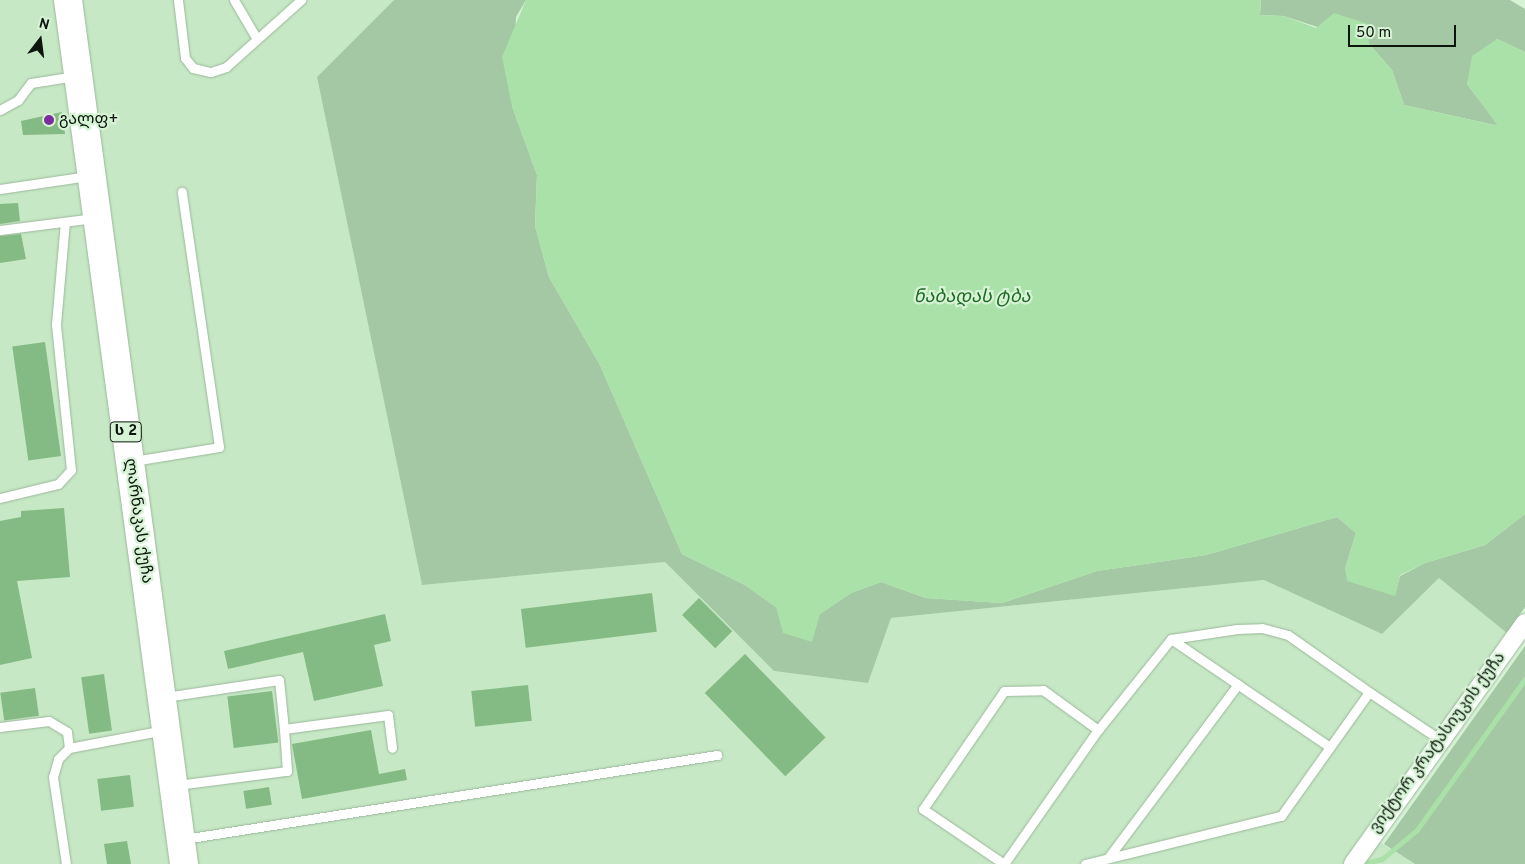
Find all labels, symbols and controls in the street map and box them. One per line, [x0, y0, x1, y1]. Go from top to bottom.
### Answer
north arrow [15, 15, 65, 65]
scale bar [1350, 15, 1458, 47]
text: N [37, 16, 51, 35]
text: 50 m [1356, 24, 1391, 43]
place label: გალფ+ [59, 110, 118, 130]
marker: გალფ+ [43, 114, 55, 126]
water label: ნაბადას ტბა [914, 287, 1030, 309]
road number: ს 2 [110, 420, 142, 444]
street label: ლარნაკას ქუჩა [120, 457, 156, 585]
street label: ვიქტორ კრატასიუკის ქუჩა [1366, 649, 1510, 837]

